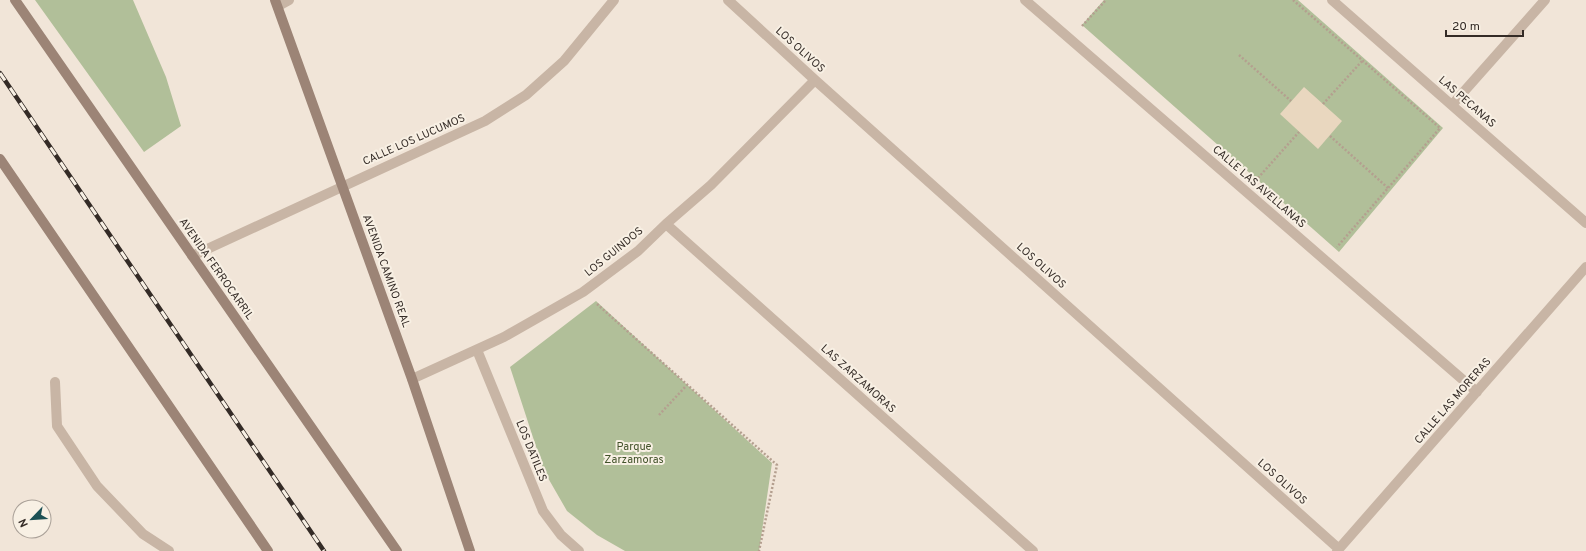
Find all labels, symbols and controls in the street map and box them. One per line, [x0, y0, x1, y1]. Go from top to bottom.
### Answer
scale bar [1446, 12, 1523, 38]
text: 20 m [1452, 19, 1480, 35]
street label: LOS OLIVOS [772, 24, 828, 76]
street label: LAS PECANAS [1435, 73, 1499, 131]
street label: CALLE LOS LUCUMOS [361, 111, 467, 169]
street label: CALLE LAS AVELLANAS [1209, 143, 1309, 231]
street label: AVENIDA CAMINO REAL [359, 213, 413, 329]
street label: AVENIDA FERROCARRIL [176, 216, 256, 322]
street label: LOS GUINDOS [582, 224, 646, 280]
street label: LOS OLIVOS [1013, 240, 1069, 292]
street label: LAS ZARZAMORAS [817, 342, 899, 416]
street label: CALLE LAS MORERAS [1412, 355, 1494, 447]
street label: LOS DATILES [512, 418, 550, 484]
park label: Parque Zarzamoras [604, 440, 664, 467]
street label: LOS OLIVOS [1254, 456, 1310, 508]
north arrow [12, 499, 52, 539]
text: N [16, 516, 32, 529]

